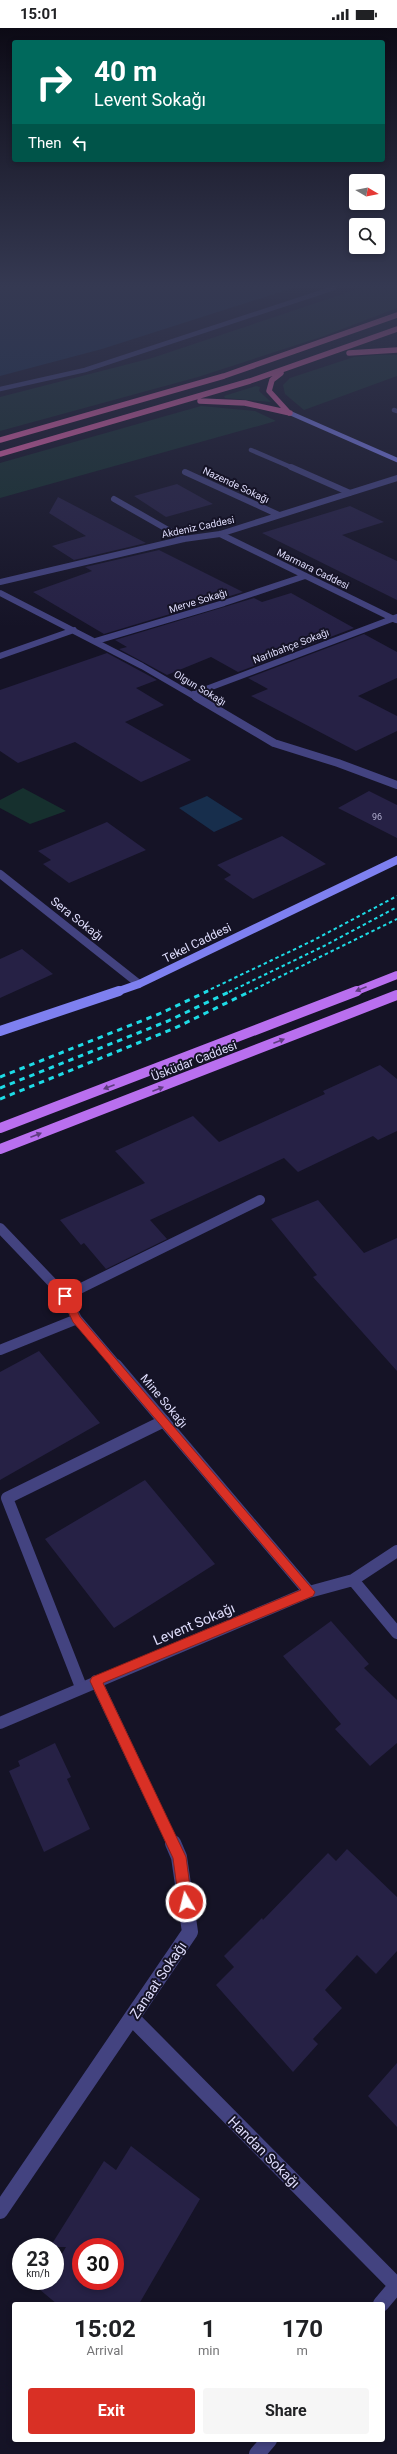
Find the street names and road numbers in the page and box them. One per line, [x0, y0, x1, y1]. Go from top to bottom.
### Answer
street label: Nazende Sokağı [201, 465, 271, 505]
street label: Akdeniz Caddesi [161, 514, 235, 540]
street label: Marmara Caddesi [275, 547, 351, 591]
street label: Merve Sokağı [168, 587, 228, 615]
street label: Narlıbahçe Sokağı [251, 626, 331, 666]
street label: Olgun Sokağı [172, 668, 228, 708]
street label: Sera Sokağı [48, 894, 106, 944]
street label: Tekel Caddesi [160, 920, 234, 966]
street label: Üsküdar Caddesi [149, 1037, 239, 1084]
street label: Mine Sokağı [138, 1371, 190, 1431]
street label: Levent Sokağı [151, 1600, 237, 1648]
street label: Zanaat Sokağı [126, 1938, 190, 2022]
street label: Handan Sokağı [225, 2113, 303, 2191]

